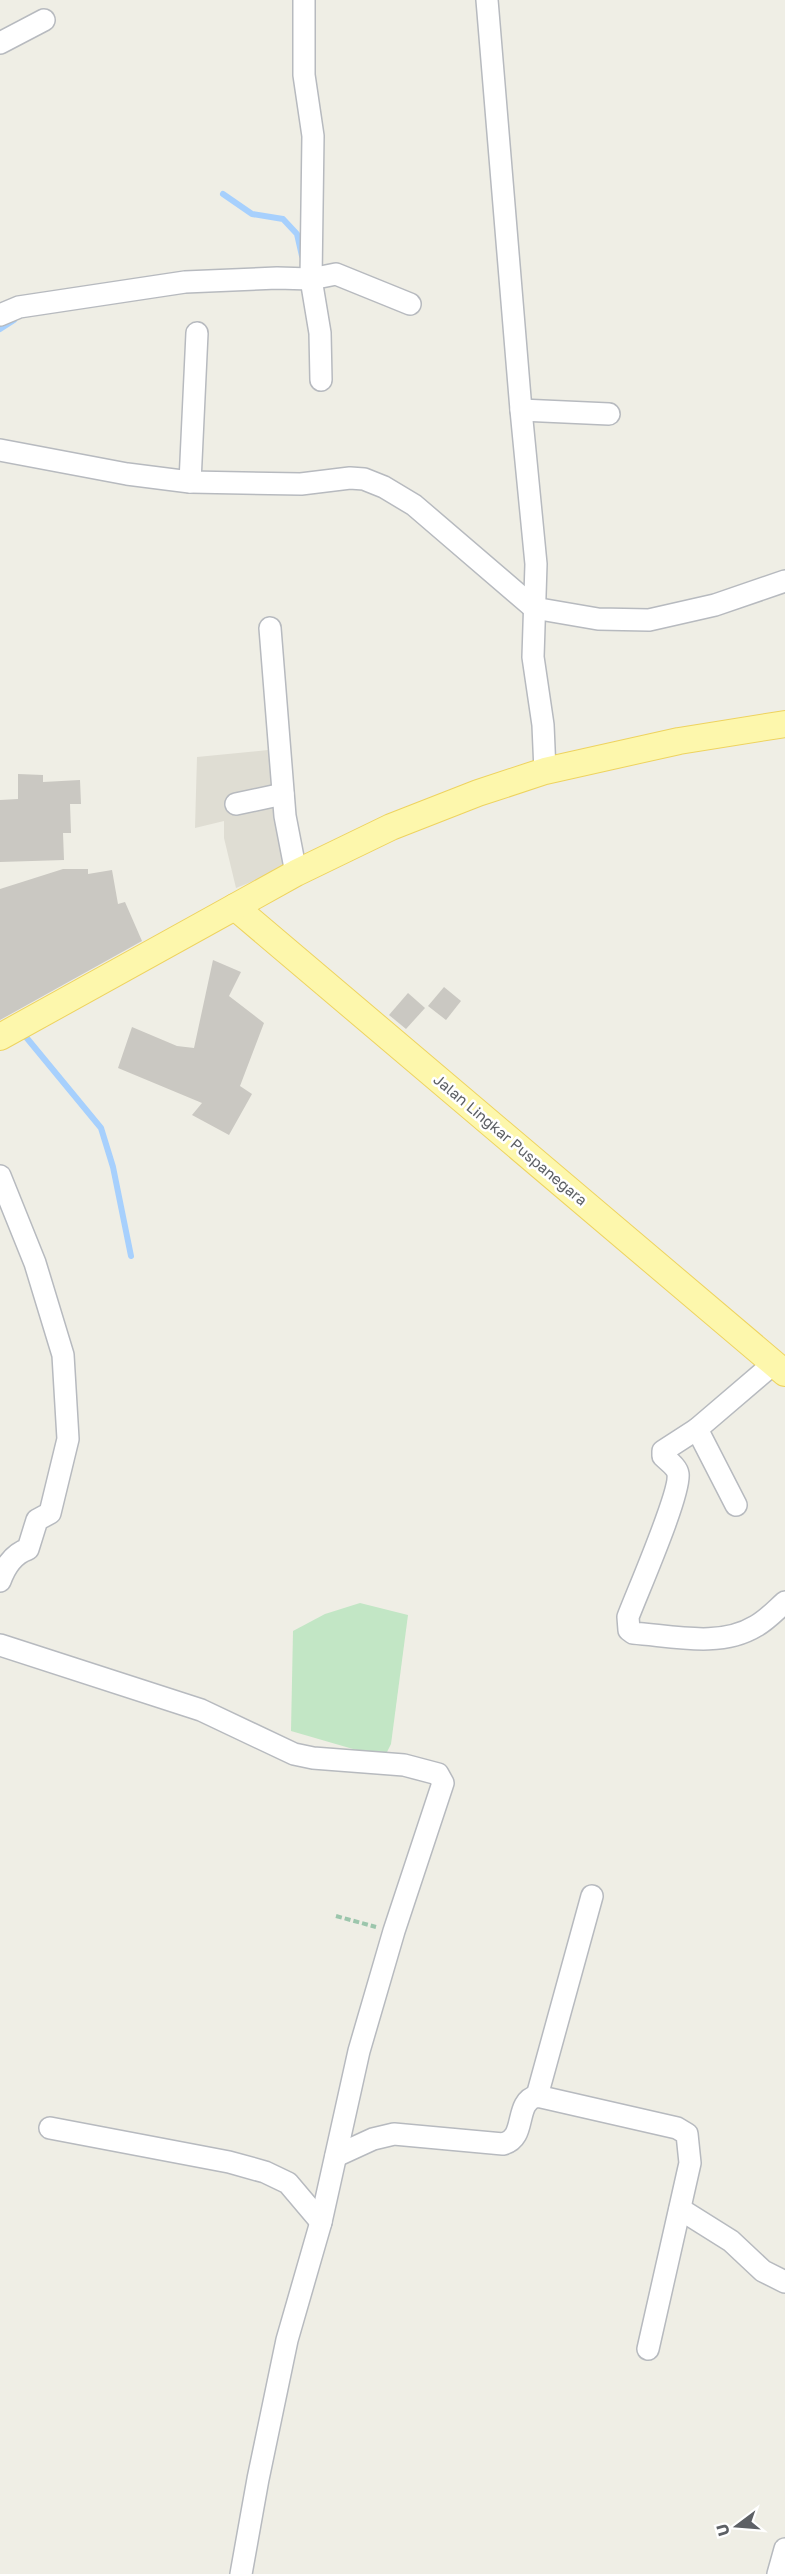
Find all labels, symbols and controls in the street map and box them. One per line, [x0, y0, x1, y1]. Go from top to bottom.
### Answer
street label: Jalan Lingkar Puspanegara [430, 1070, 591, 1209]
north arrow [707, 2496, 767, 2556]
text: U [711, 2522, 734, 2539]

